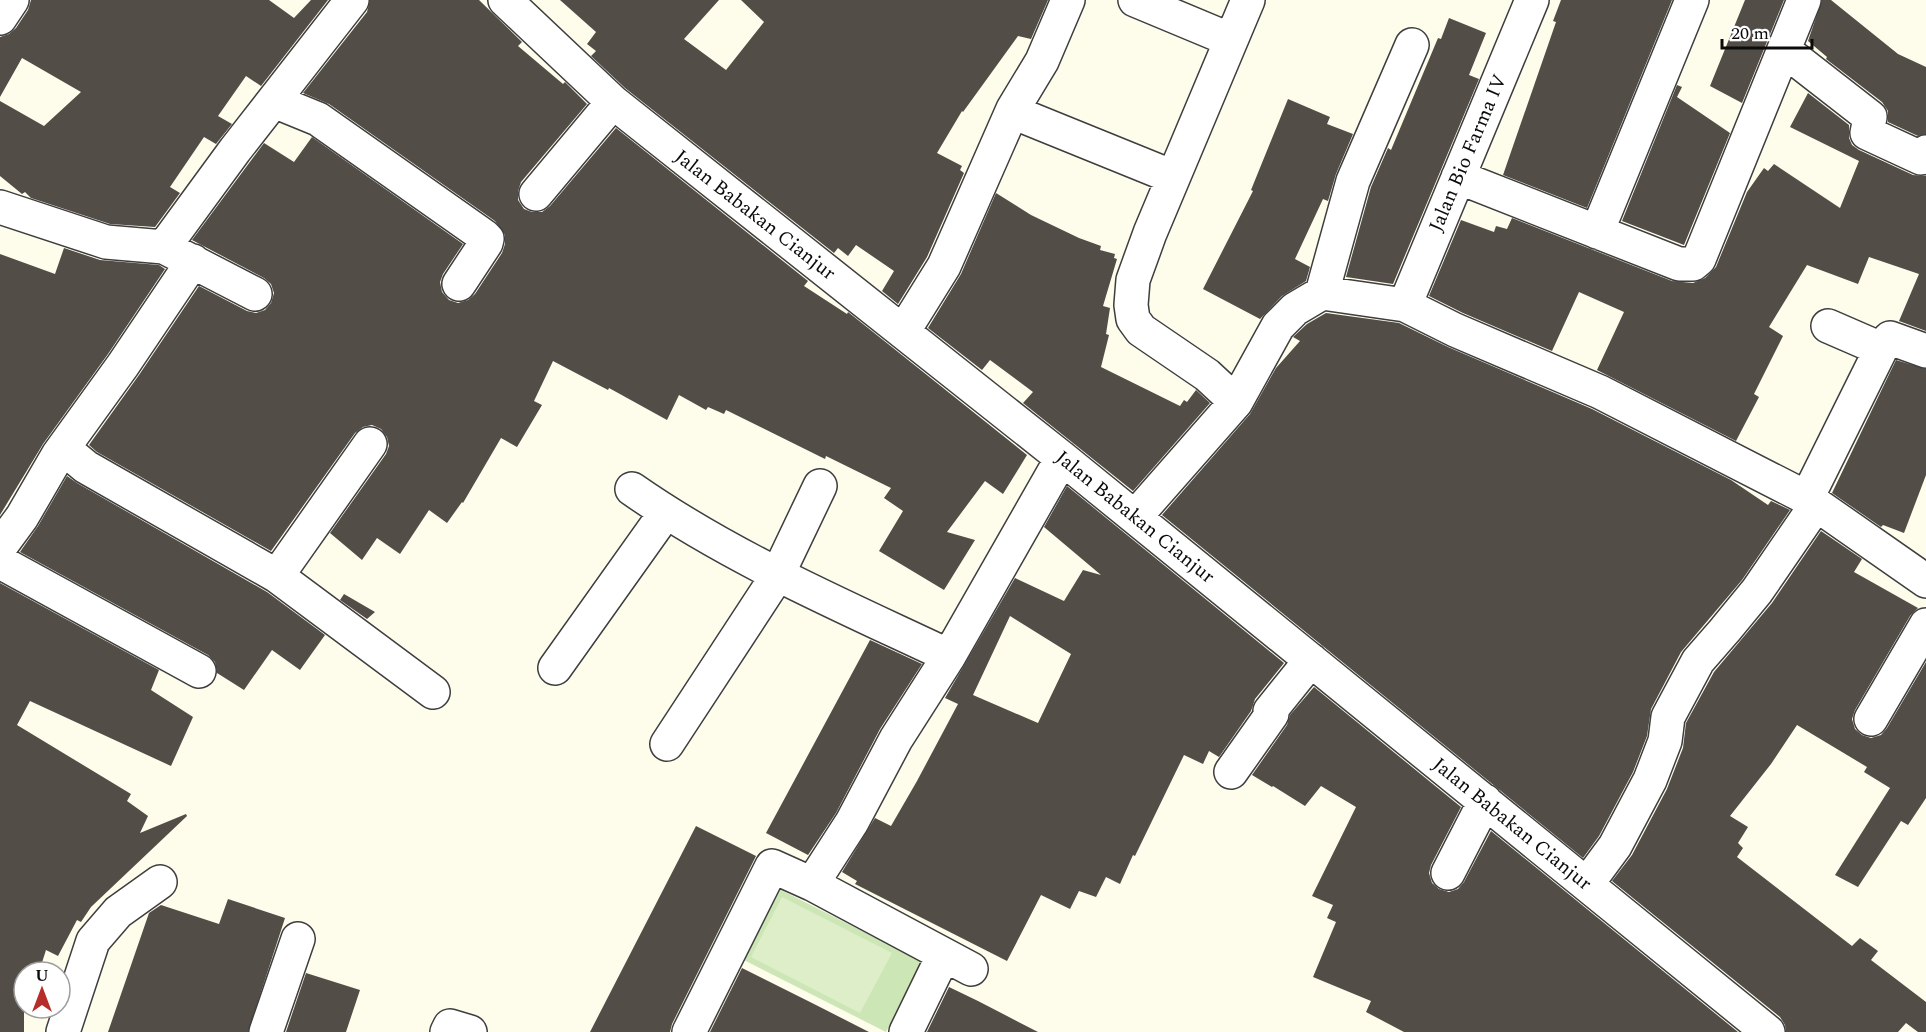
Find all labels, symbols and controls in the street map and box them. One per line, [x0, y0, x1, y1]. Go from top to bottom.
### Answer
scale bar [1722, 12, 1812, 50]
text: 20 m [1731, 20, 1769, 47]
street label: Jalan Bio Farma IV [1421, 69, 1515, 236]
street label: Jalan Babakan Cianjur [668, 142, 842, 288]
street label: Jalan Babakan Cianjur [1049, 443, 1221, 591]
street label: Jalan Babakan Cianjur [1426, 750, 1598, 898]
north arrow [12, 960, 72, 1020]
text: U [35, 964, 49, 988]

